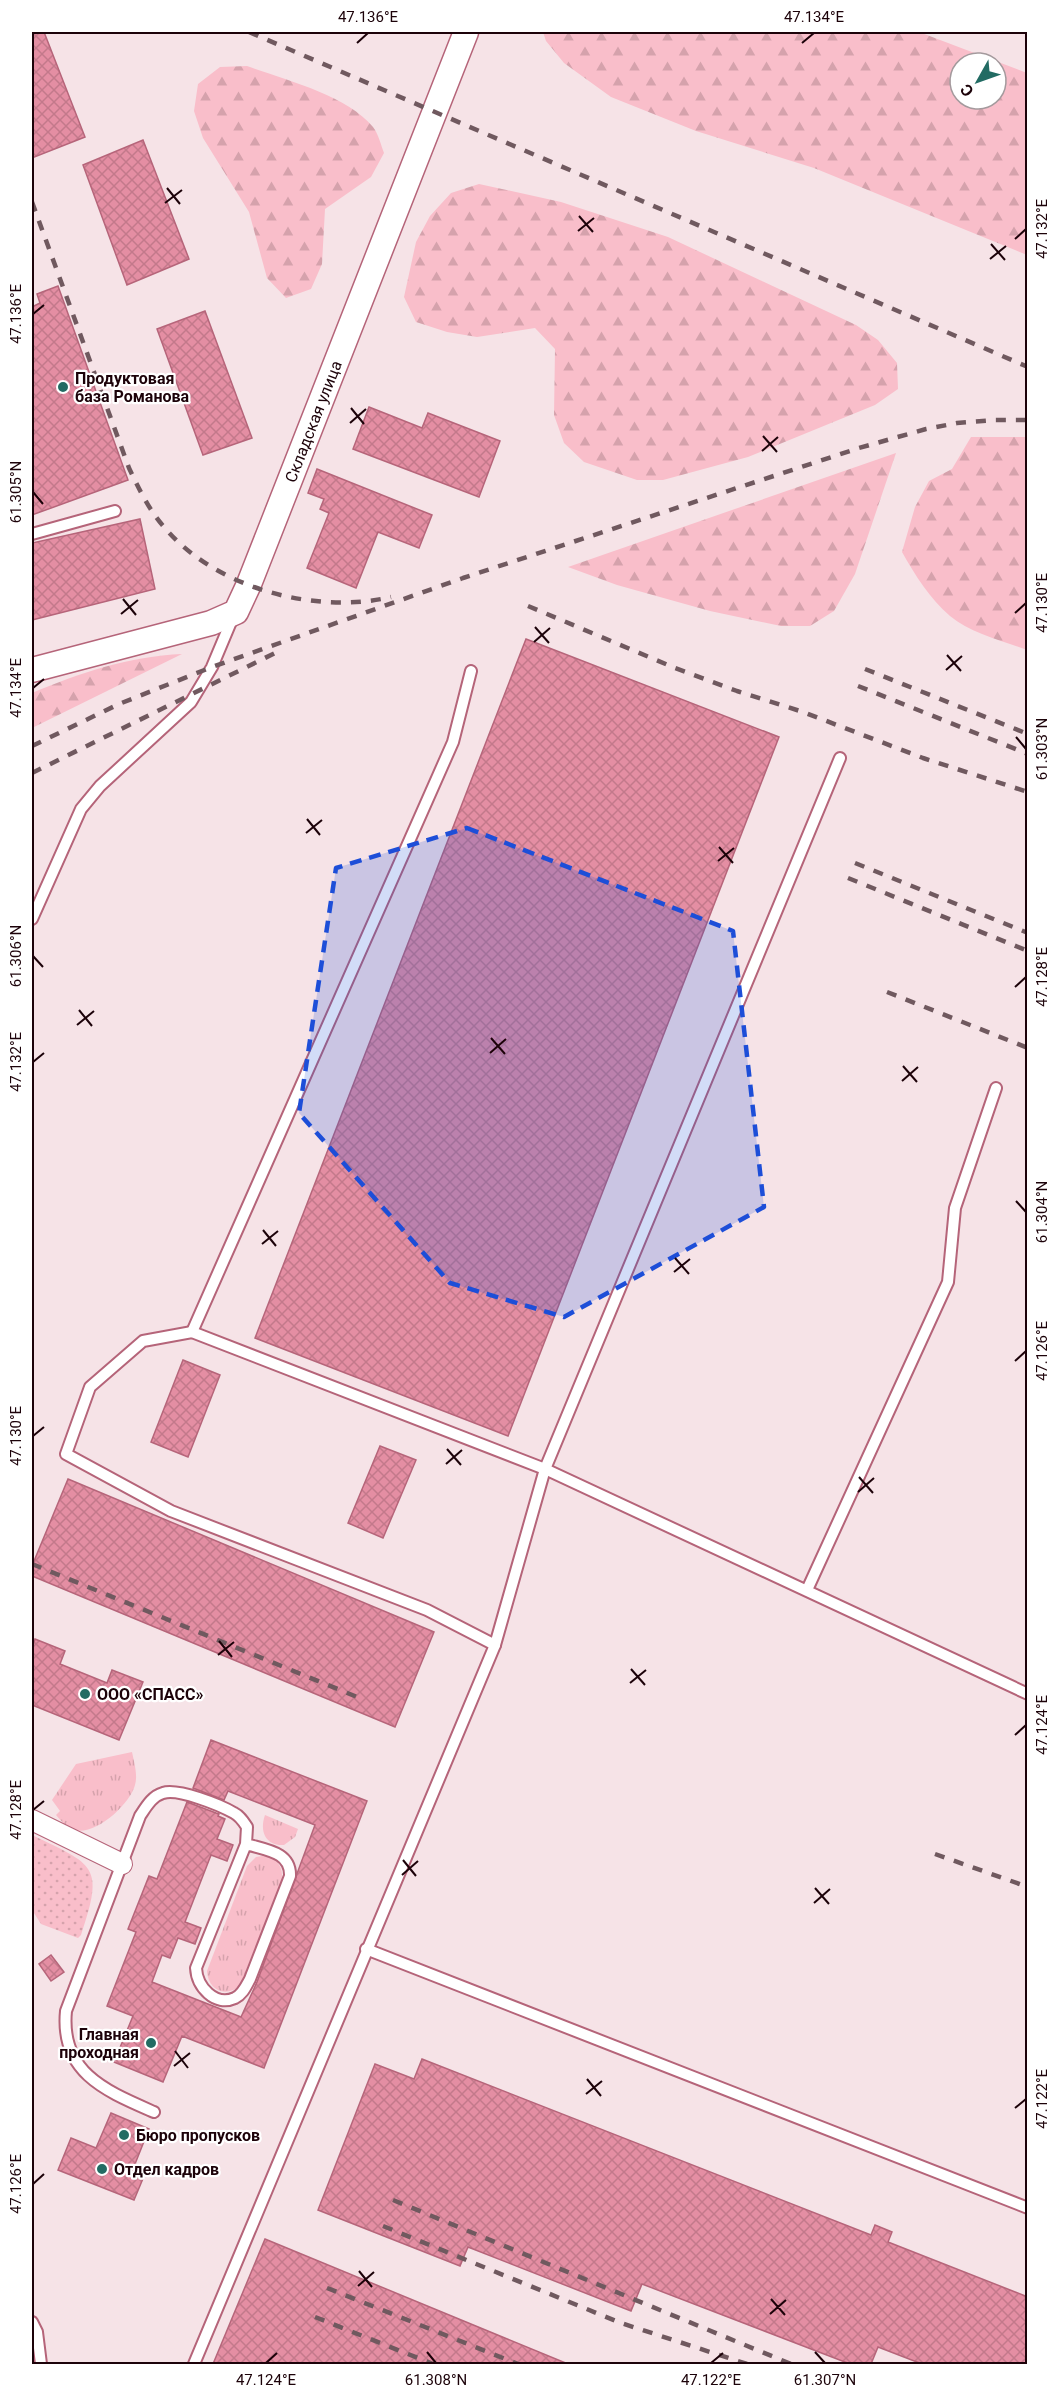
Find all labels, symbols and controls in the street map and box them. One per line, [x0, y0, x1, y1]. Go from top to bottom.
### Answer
text: 47.136°E [338, 8, 399, 26]
text: 47.134°E [784, 8, 845, 26]
north arrow [948, 51, 1008, 111]
text: С [956, 80, 978, 100]
text: 47.132°E [1033, 198, 1051, 259]
text: 47.136°E [7, 283, 25, 344]
street label: Складская улица [280, 358, 345, 485]
place label: Продуктовая база Романова [75, 369, 190, 406]
marker: Продуктовая база Романова [56, 380, 70, 394]
text: 61.305°N [7, 461, 25, 523]
text: 47.130°E [1033, 572, 1051, 633]
text: 47.134°E [7, 657, 25, 718]
text: 61.303°N [1033, 718, 1051, 780]
text: 61.306°N [7, 925, 25, 987]
text: 47.128°E [1033, 946, 1051, 1007]
text: 47.132°E [7, 1031, 25, 1092]
text: 61.304°N [1033, 1181, 1051, 1243]
text: 47.126°E [1033, 1320, 1051, 1381]
text: 47.130°E [7, 1405, 25, 1466]
place label: ООО «СПАСС» [97, 1685, 203, 1704]
marker: ООО «СПАСС» [78, 1687, 92, 1701]
text: 47.124°E [1033, 1694, 1051, 1755]
text: 47.128°E [7, 1779, 25, 1840]
place label: Главная проходная [59, 2025, 139, 2062]
marker: Главная проходная [144, 2036, 158, 2050]
text: 47.122°E [1033, 2068, 1051, 2129]
place label: Бюро пропусков [136, 2126, 260, 2145]
marker: Бюро пропусков [117, 2128, 131, 2142]
text: 47.126°E [7, 2153, 25, 2214]
place label: Отдел кадров [114, 2160, 219, 2179]
marker: Отдел кадров [95, 2162, 109, 2176]
text: 47.124°E [236, 2371, 297, 2389]
text: 61.308°N [405, 2371, 467, 2389]
text: 47.122°E [681, 2371, 742, 2389]
text: 61.307°N [794, 2371, 856, 2389]

